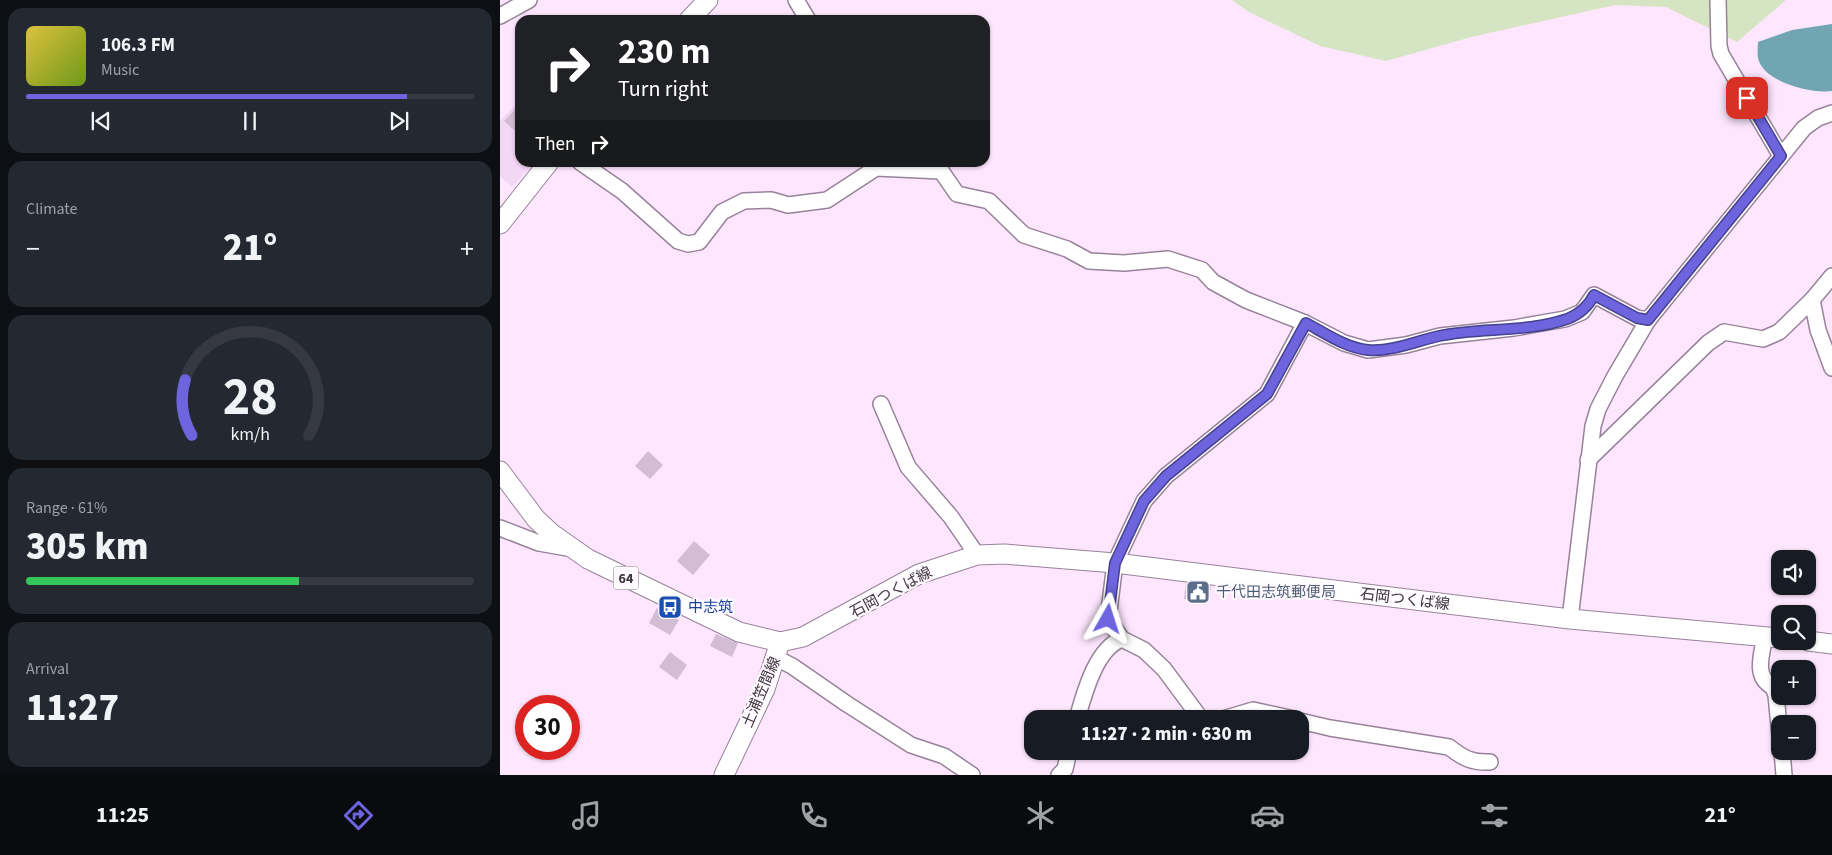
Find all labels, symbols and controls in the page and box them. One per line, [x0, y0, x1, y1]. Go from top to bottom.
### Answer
text: 230 m [618, 27, 710, 77]
text: 106.3 FM [101, 32, 175, 59]
icon: right [535, 35, 600, 100]
text: Music [101, 59, 139, 81]
text: Turn right [618, 73, 708, 105]
pin [1726, 77, 1768, 119]
icon: arrive [1733, 84, 1761, 112]
icon: previous [87, 107, 115, 135]
icon: pause [236, 107, 264, 135]
icon: next [385, 107, 413, 135]
icon: right [585, 130, 613, 158]
text: Then [535, 131, 575, 158]
text: Climate [26, 198, 77, 220]
text: 21° [223, 221, 277, 275]
text: − [26, 229, 40, 269]
text: + [460, 229, 474, 269]
text: 28 [223, 361, 277, 435]
text: km/h [230, 422, 270, 447]
text: Range · 61% [26, 497, 107, 519]
text: 305 km [26, 520, 148, 574]
map controls [1771, 550, 1816, 760]
button: sound [1771, 550, 1816, 595]
street label: 石岡つくば線 [847, 562, 936, 623]
road number: 64 [614, 566, 638, 590]
public building icon: 千代田志筑郵便局 [1185, 579, 1211, 605]
place label: 千代田志筑郵便局 [1216, 582, 1336, 603]
street label: 石岡つくば線 [1359, 584, 1451, 615]
position arrow [1081, 592, 1133, 644]
bus stop icon: 中志筑 [657, 594, 683, 620]
place label: 中志筑 [688, 597, 733, 618]
button: search [1771, 605, 1816, 650]
street label: 土浦笠間線 [737, 654, 786, 731]
text: Arrival [26, 658, 69, 680]
button: + [1771, 660, 1816, 705]
text: 11:27 [26, 681, 119, 735]
speed limit sign: 30 [515, 695, 580, 760]
button: − [1771, 715, 1816, 760]
text: 11:27 · 2 min · 630 m [1081, 721, 1252, 748]
icon: directions [341, 798, 376, 833]
icon: music [569, 798, 604, 833]
icon: phone [796, 798, 831, 833]
icon: climate [1023, 798, 1058, 833]
icon: car [1250, 798, 1285, 833]
icon: filters [1477, 798, 1512, 833]
text: 11:25 [96, 799, 149, 831]
text: 21° [1705, 799, 1736, 831]

